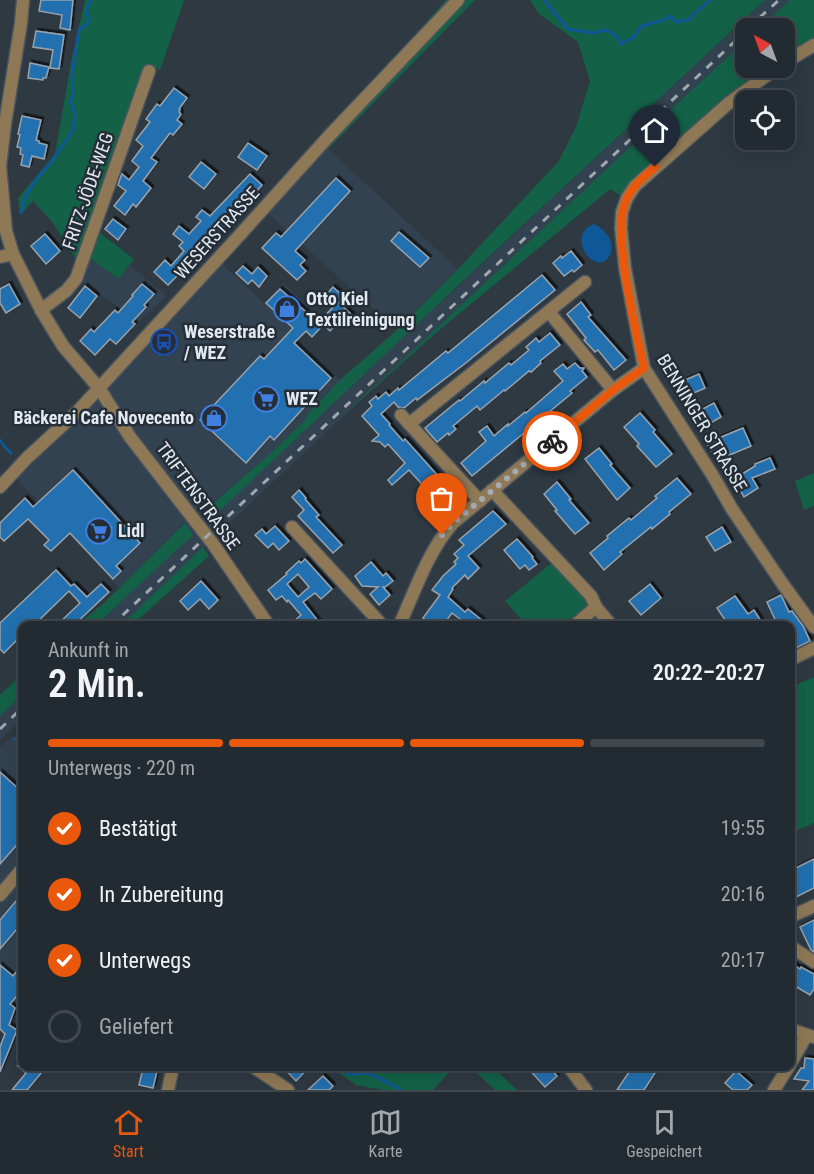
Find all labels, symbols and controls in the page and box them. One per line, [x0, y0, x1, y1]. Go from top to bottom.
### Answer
north arrow [735, 18, 795, 78]
map controls [735, 18, 795, 150]
button: locate [735, 90, 795, 150]
pin [629, 105, 680, 167]
icon: home [638, 114, 671, 147]
street label: FRITZ-JÖDE-WEG [58, 130, 117, 252]
street label: WESERSTRASSE [170, 182, 264, 283]
place label: Otto Kiel Textilreinigung [306, 288, 415, 330]
shop icon: Otto Kiel Textilreinigung [272, 294, 302, 324]
place label: Weserstraße / WEZ [183, 321, 275, 363]
bus stop icon: Weserstraße / WEZ [149, 327, 179, 357]
street label: BENNINGER STRASSE [653, 350, 752, 495]
supermarket icon: WEZ [251, 384, 281, 414]
place label: WEZ [286, 388, 318, 409]
shop icon: Bäckerei Cafe Novecento [199, 403, 229, 433]
place label: Bäckerei Cafe Novecento [13, 407, 194, 428]
courier [522, 411, 582, 471]
icon: bike [536, 425, 569, 458]
street label: TRIFTENSTRASSE [152, 438, 245, 554]
pin [416, 473, 467, 535]
icon: bag [425, 482, 458, 515]
supermarket icon: Lidl [84, 516, 114, 546]
place label: Lidl [118, 520, 145, 541]
text: Ankunft in [48, 638, 129, 662]
text: 20:22–20:27 [653, 660, 765, 685]
text: 2 Min. [48, 661, 146, 707]
text: Unterwegs · 220 m [48, 756, 195, 780]
icon: check [48, 812, 81, 845]
text: Bestätigt [99, 816, 177, 841]
text: 19:55 [721, 816, 765, 840]
icon: check [48, 878, 81, 911]
text: In Zubereitung [99, 882, 224, 907]
text: 20:16 [721, 882, 765, 906]
icon: check [48, 944, 81, 977]
text: Unterwegs [99, 948, 191, 973]
text: 20:17 [721, 948, 765, 972]
text: Geliefert [99, 1014, 174, 1039]
tab: Start [112, 1106, 145, 1161]
tab: Karte [369, 1106, 402, 1161]
tab: Gespeichert [626, 1106, 702, 1161]

